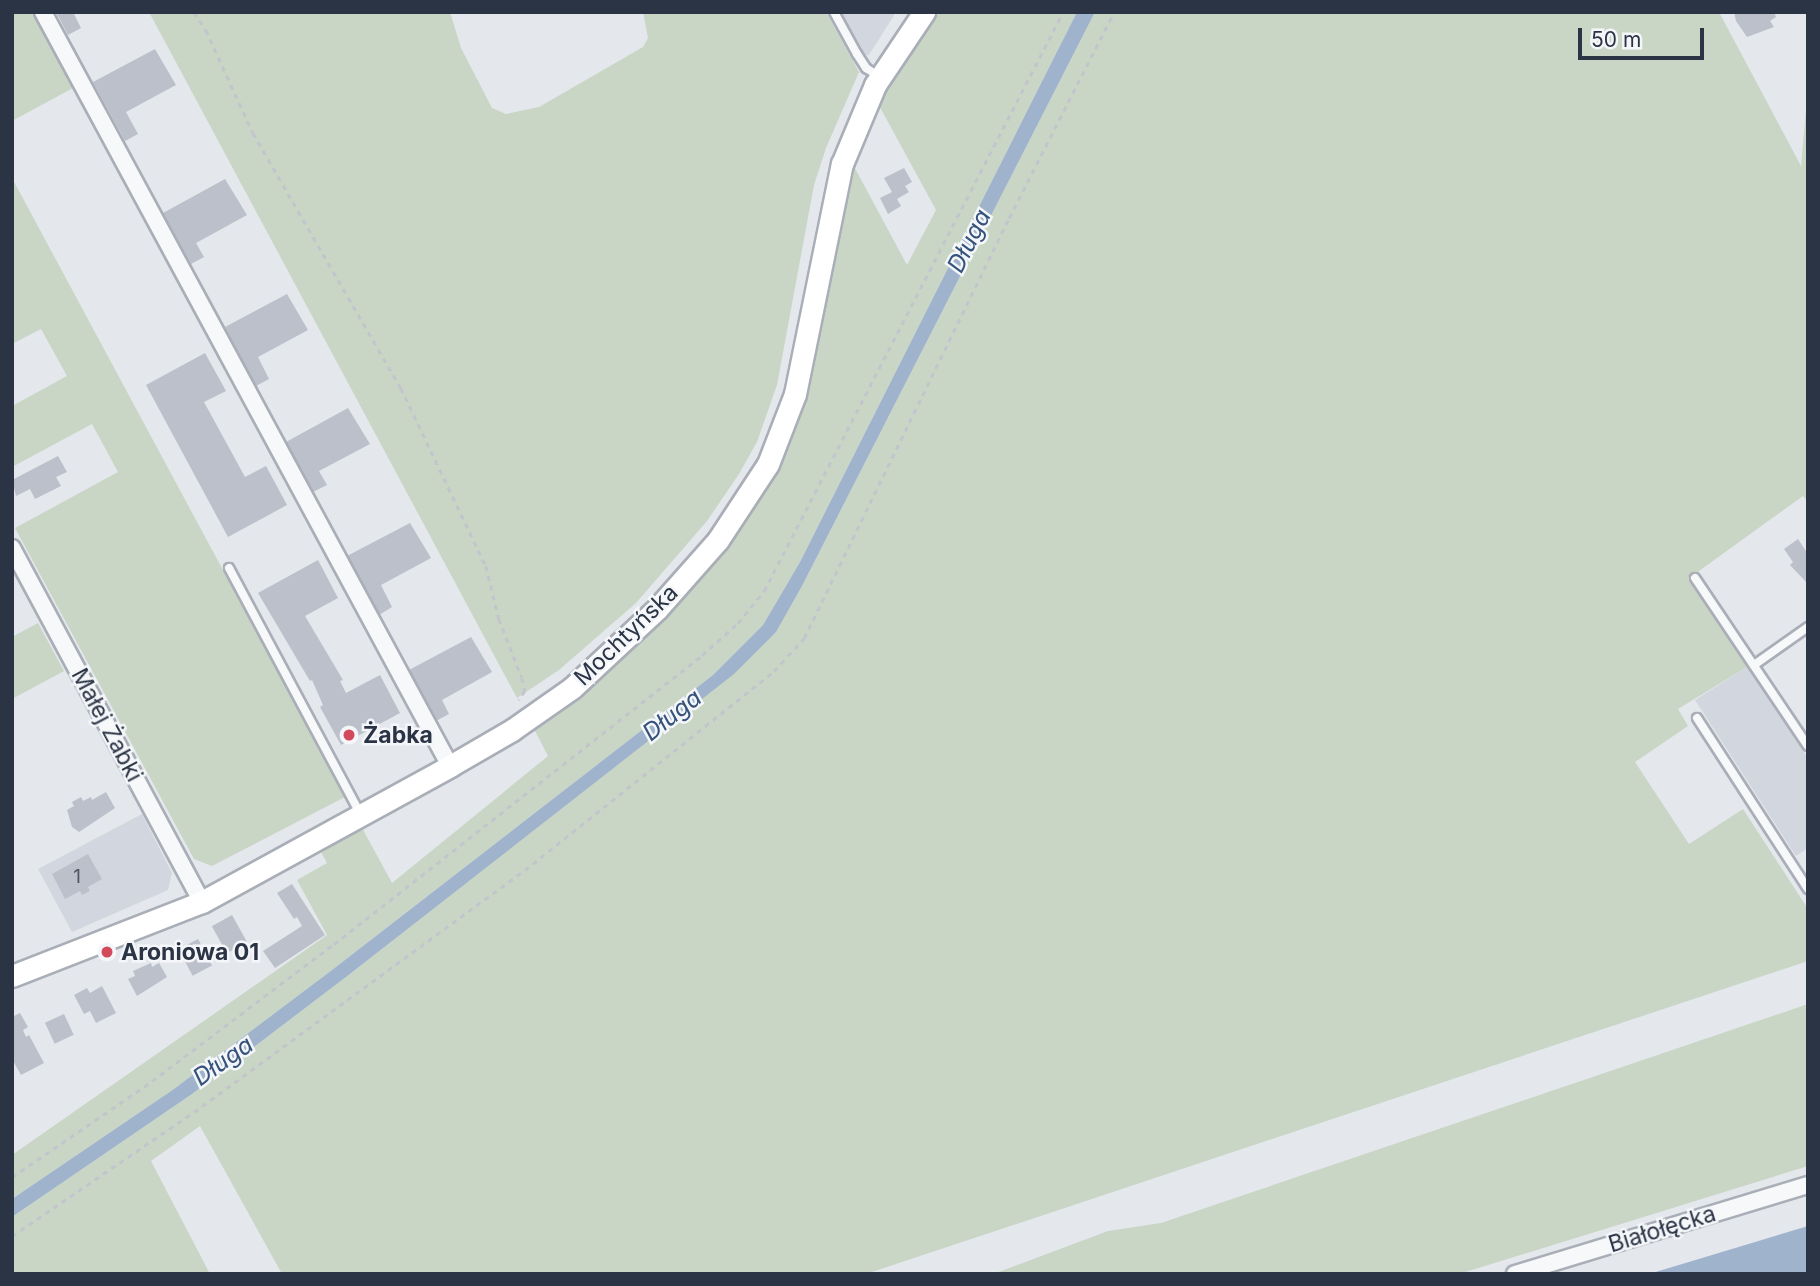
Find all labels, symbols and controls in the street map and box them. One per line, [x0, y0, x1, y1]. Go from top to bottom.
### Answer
scale bar [1582, 14, 1708, 58]
text: 50 m [1591, 27, 1641, 52]
water label: Długa [941, 205, 997, 277]
street label: Mochtyńska [568, 579, 684, 691]
street label: Małej Żabki [66, 664, 148, 786]
water label: Długa [637, 683, 707, 747]
place label: Żabka [363, 721, 433, 749]
marker: Żabka [341, 727, 357, 743]
house number: 1 [73, 866, 81, 888]
place label: Aroniowa 01 [121, 938, 259, 966]
marker: Aroniowa 01 [99, 944, 115, 960]
water label: Długa [187, 1030, 259, 1092]
street label: Białołęcka [1605, 1200, 1719, 1258]

